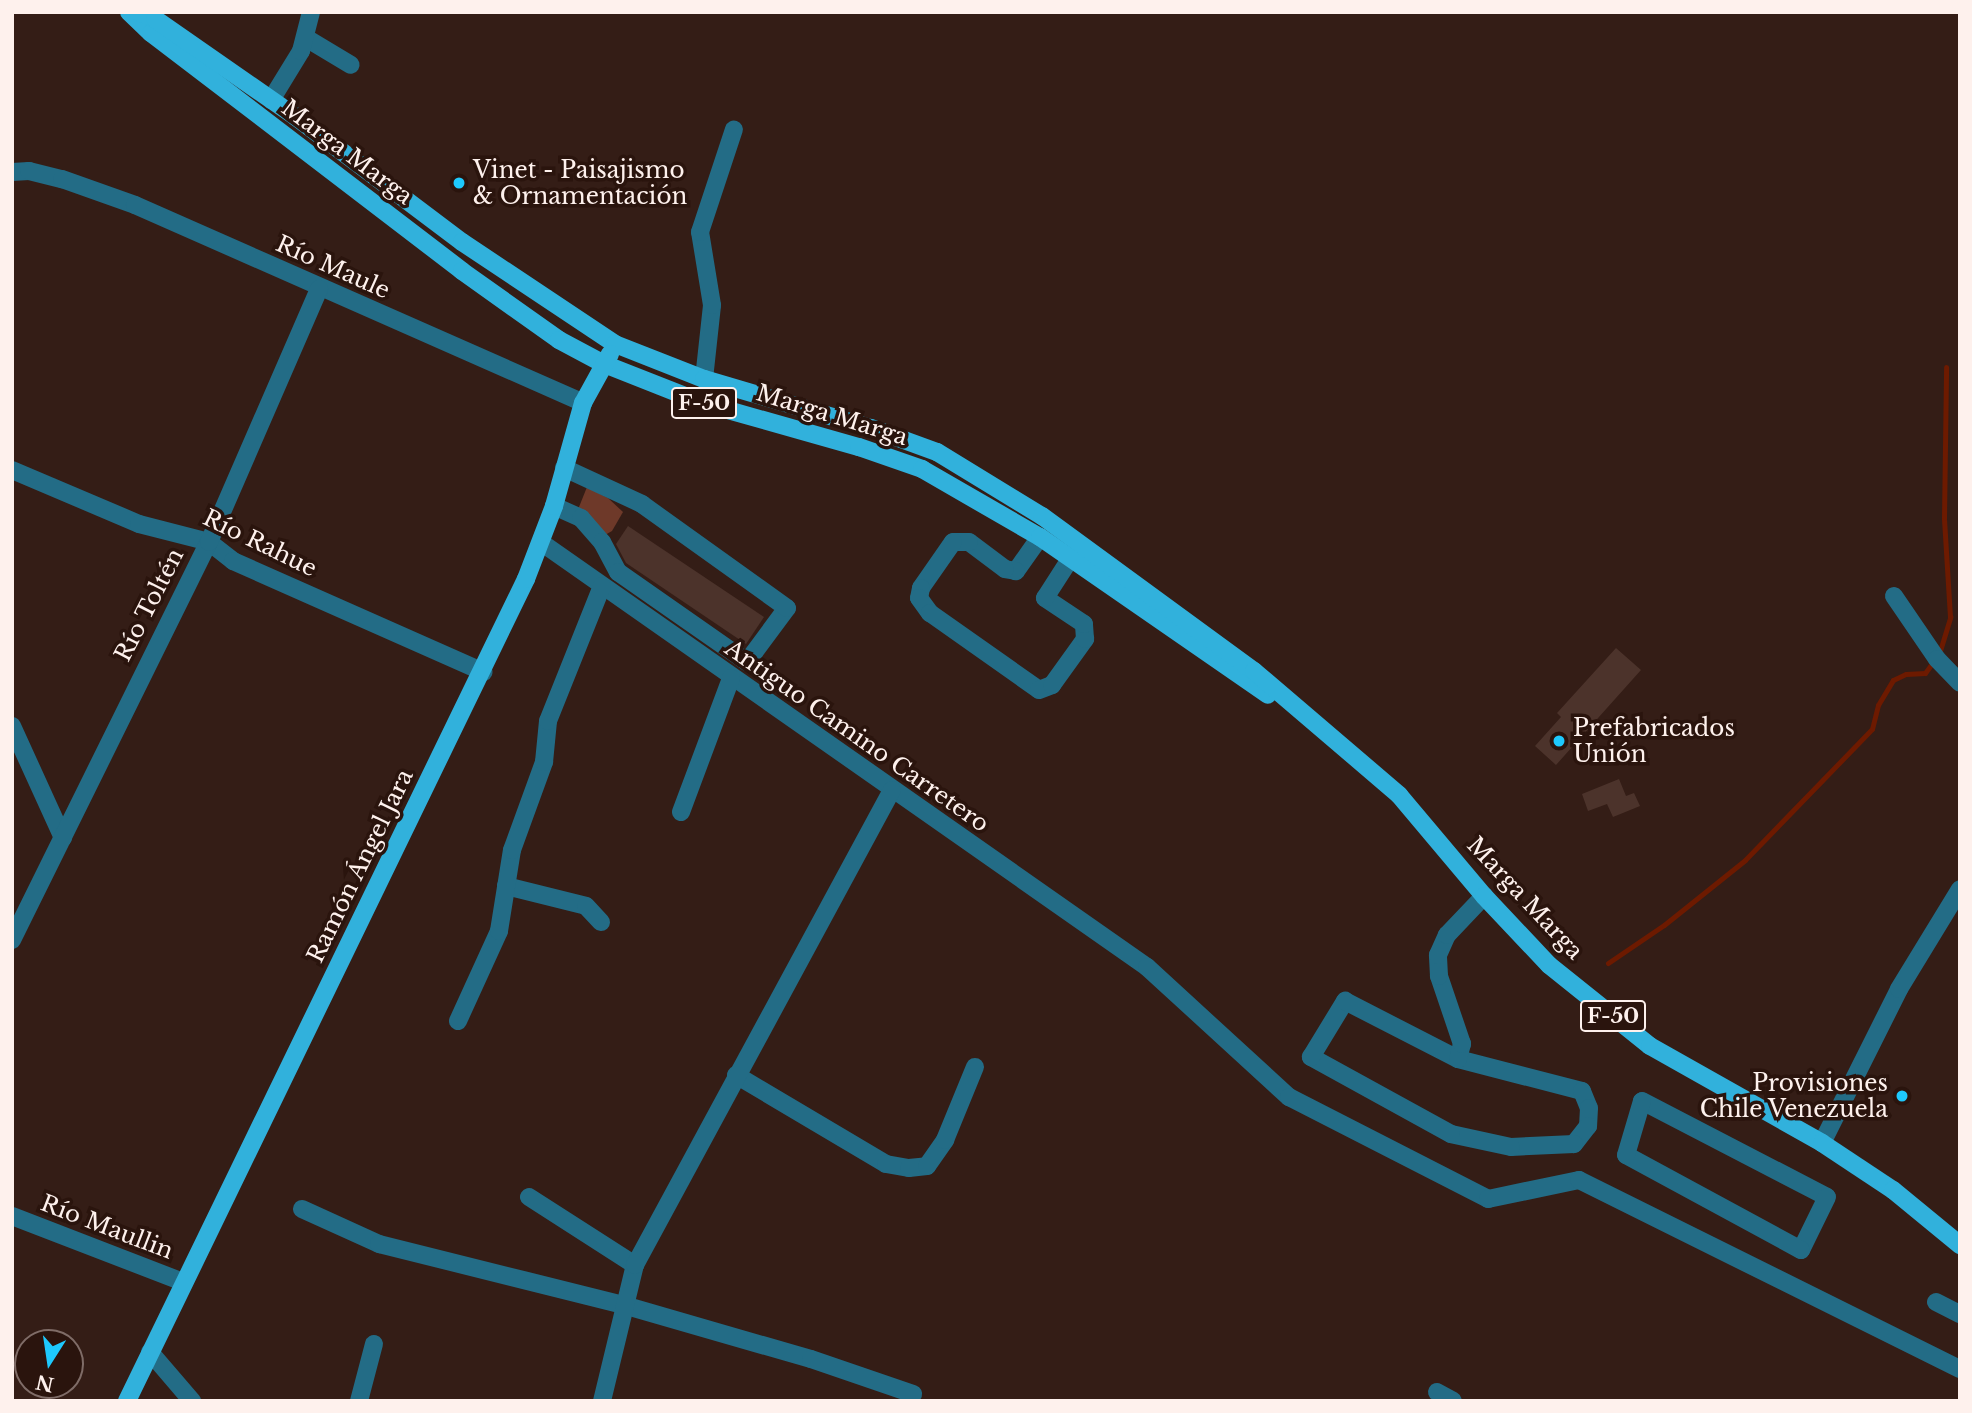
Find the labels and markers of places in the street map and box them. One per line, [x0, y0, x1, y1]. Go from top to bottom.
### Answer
place label: Vinet - Paisajismo & Ornamentación [473, 156, 687, 210]
marker: Vinet - Paisajismo & Ornamentación [451, 175, 467, 191]
place label: Prefabricados Unión [1573, 714, 1735, 768]
marker: Prefabricados Unión [1551, 733, 1567, 749]
place label: Provisiones Chile Venezuela [1699, 1069, 1888, 1123]
marker: Provisiones Chile Venezuela [1894, 1088, 1910, 1104]

